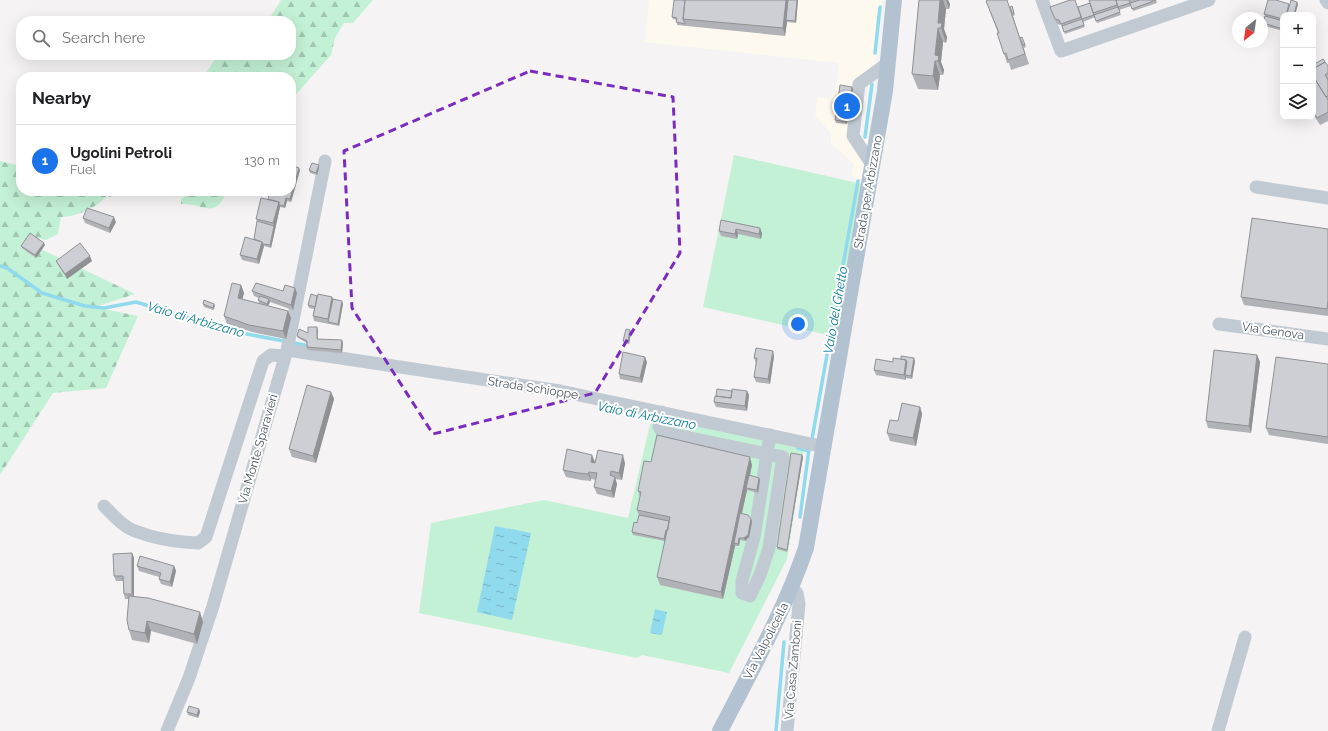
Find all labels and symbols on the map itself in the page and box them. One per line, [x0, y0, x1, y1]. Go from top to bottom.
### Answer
north arrow [1232, 12, 1268, 48]
pin: 1 [834, 91, 860, 121]
street label: Strada per Arbizzano [851, 134, 885, 250]
water label: Vaio del Ghetto [820, 265, 851, 355]
water label: Vaio di Arbizzano [146, 298, 246, 341]
your location [788, 314, 808, 334]
street label: Via Genova [1241, 320, 1305, 342]
street label: Strada Schioppe [487, 374, 579, 402]
street label: Via Monte Sparavieri [236, 393, 280, 505]
water label: Vaio di Arbizzano [596, 399, 698, 432]
street label: Via Valpolicella [741, 600, 791, 682]
street label: Via Casa Zamboni [782, 620, 804, 720]

